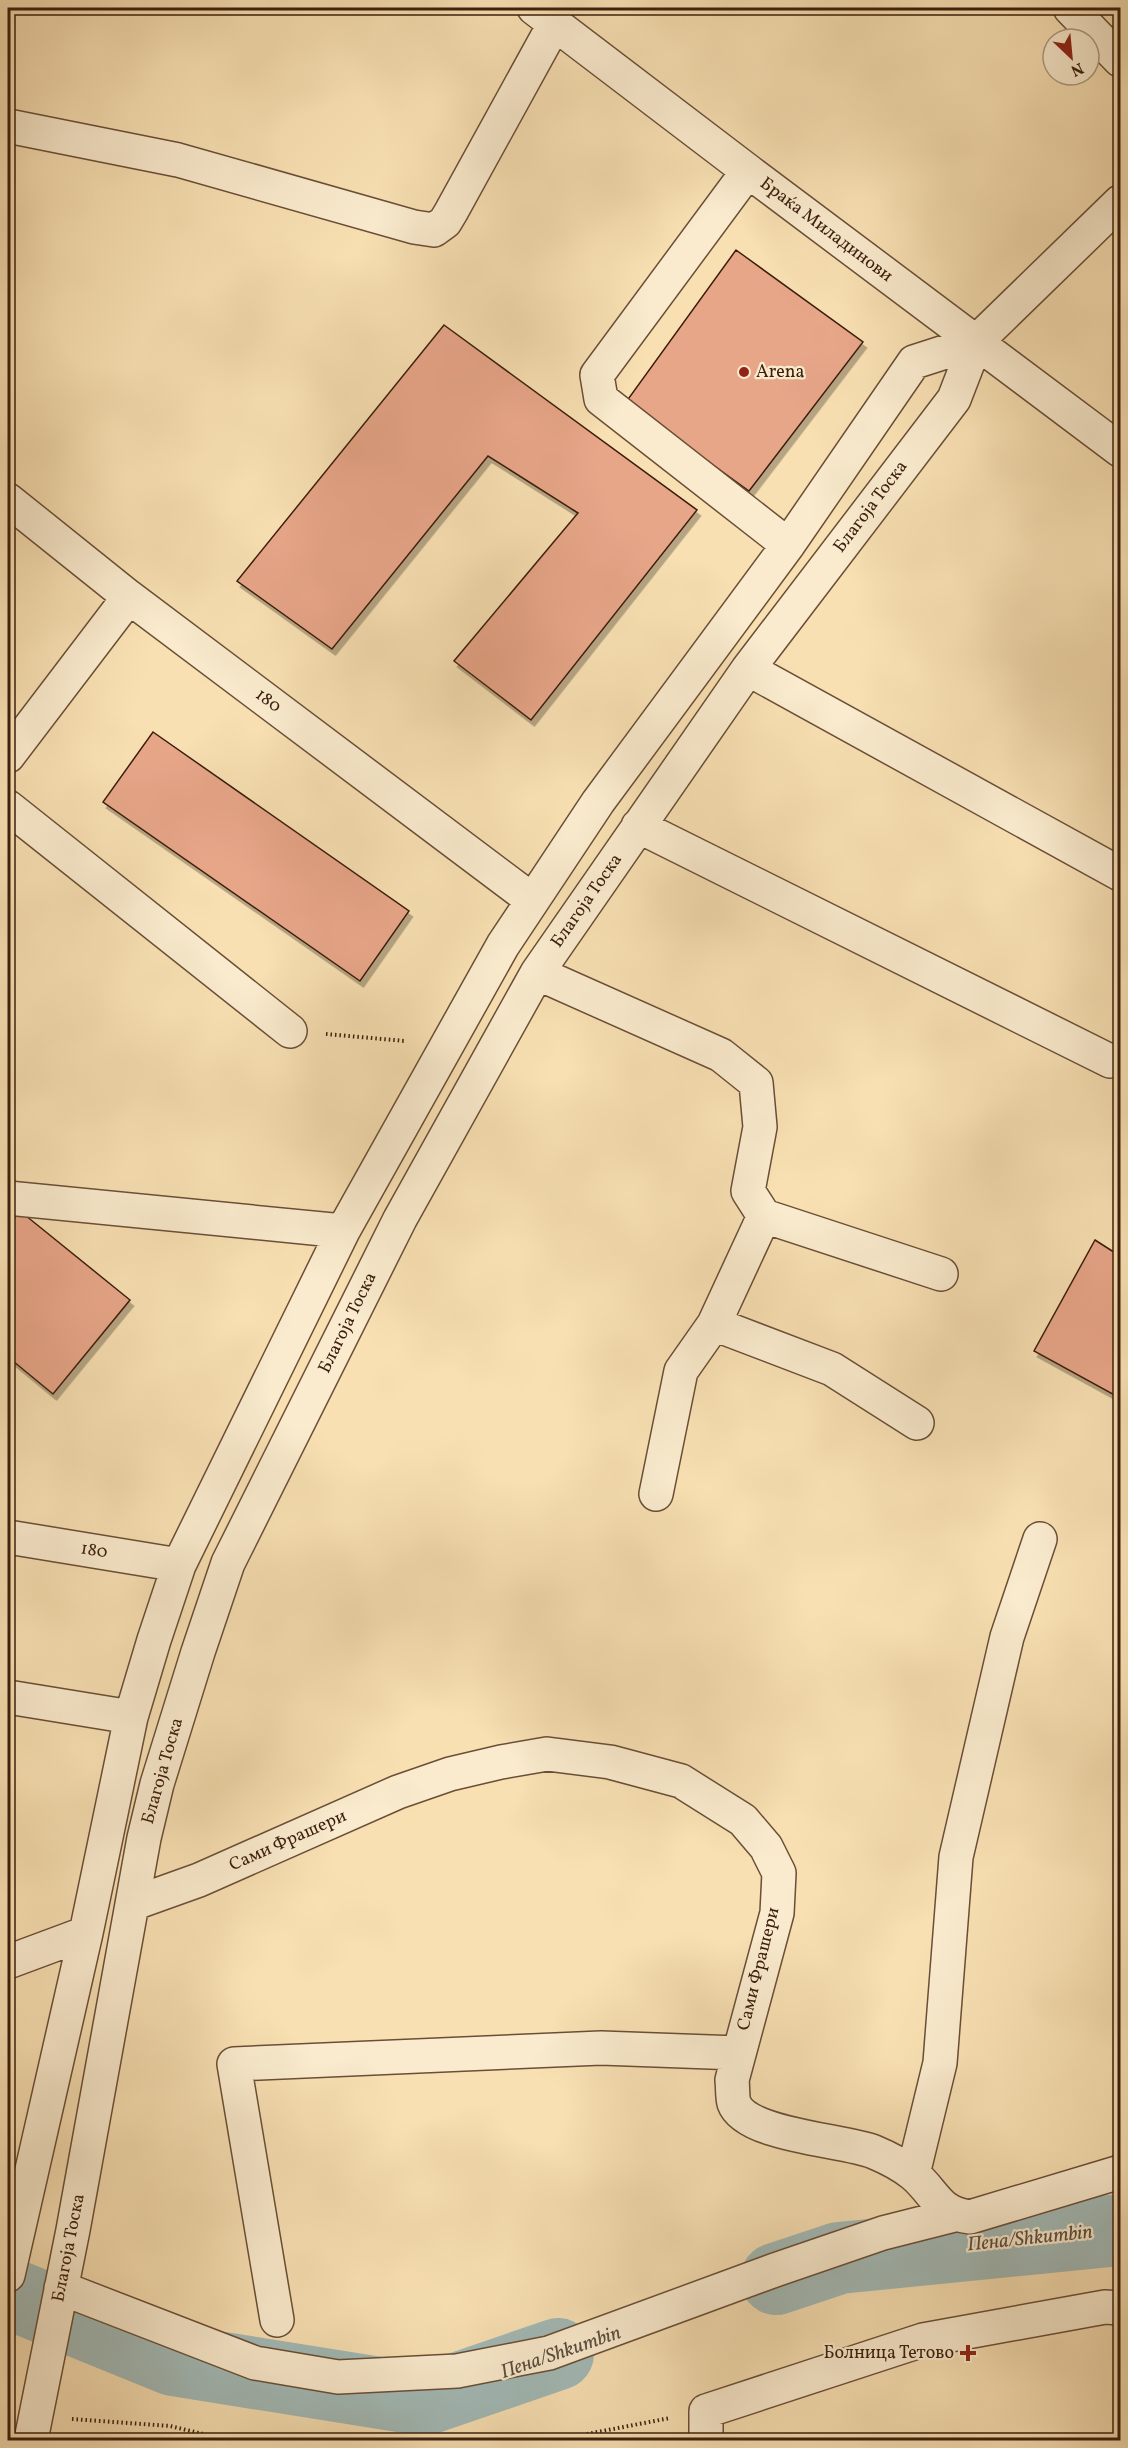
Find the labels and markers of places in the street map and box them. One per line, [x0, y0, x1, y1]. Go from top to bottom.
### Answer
place label: Arena [756, 360, 804, 385]
marker: Arena [737, 365, 751, 379]
place label: Болница Тетово [823, 2341, 954, 2366]
marker: Болница Тетово [959, 2344, 977, 2362]

